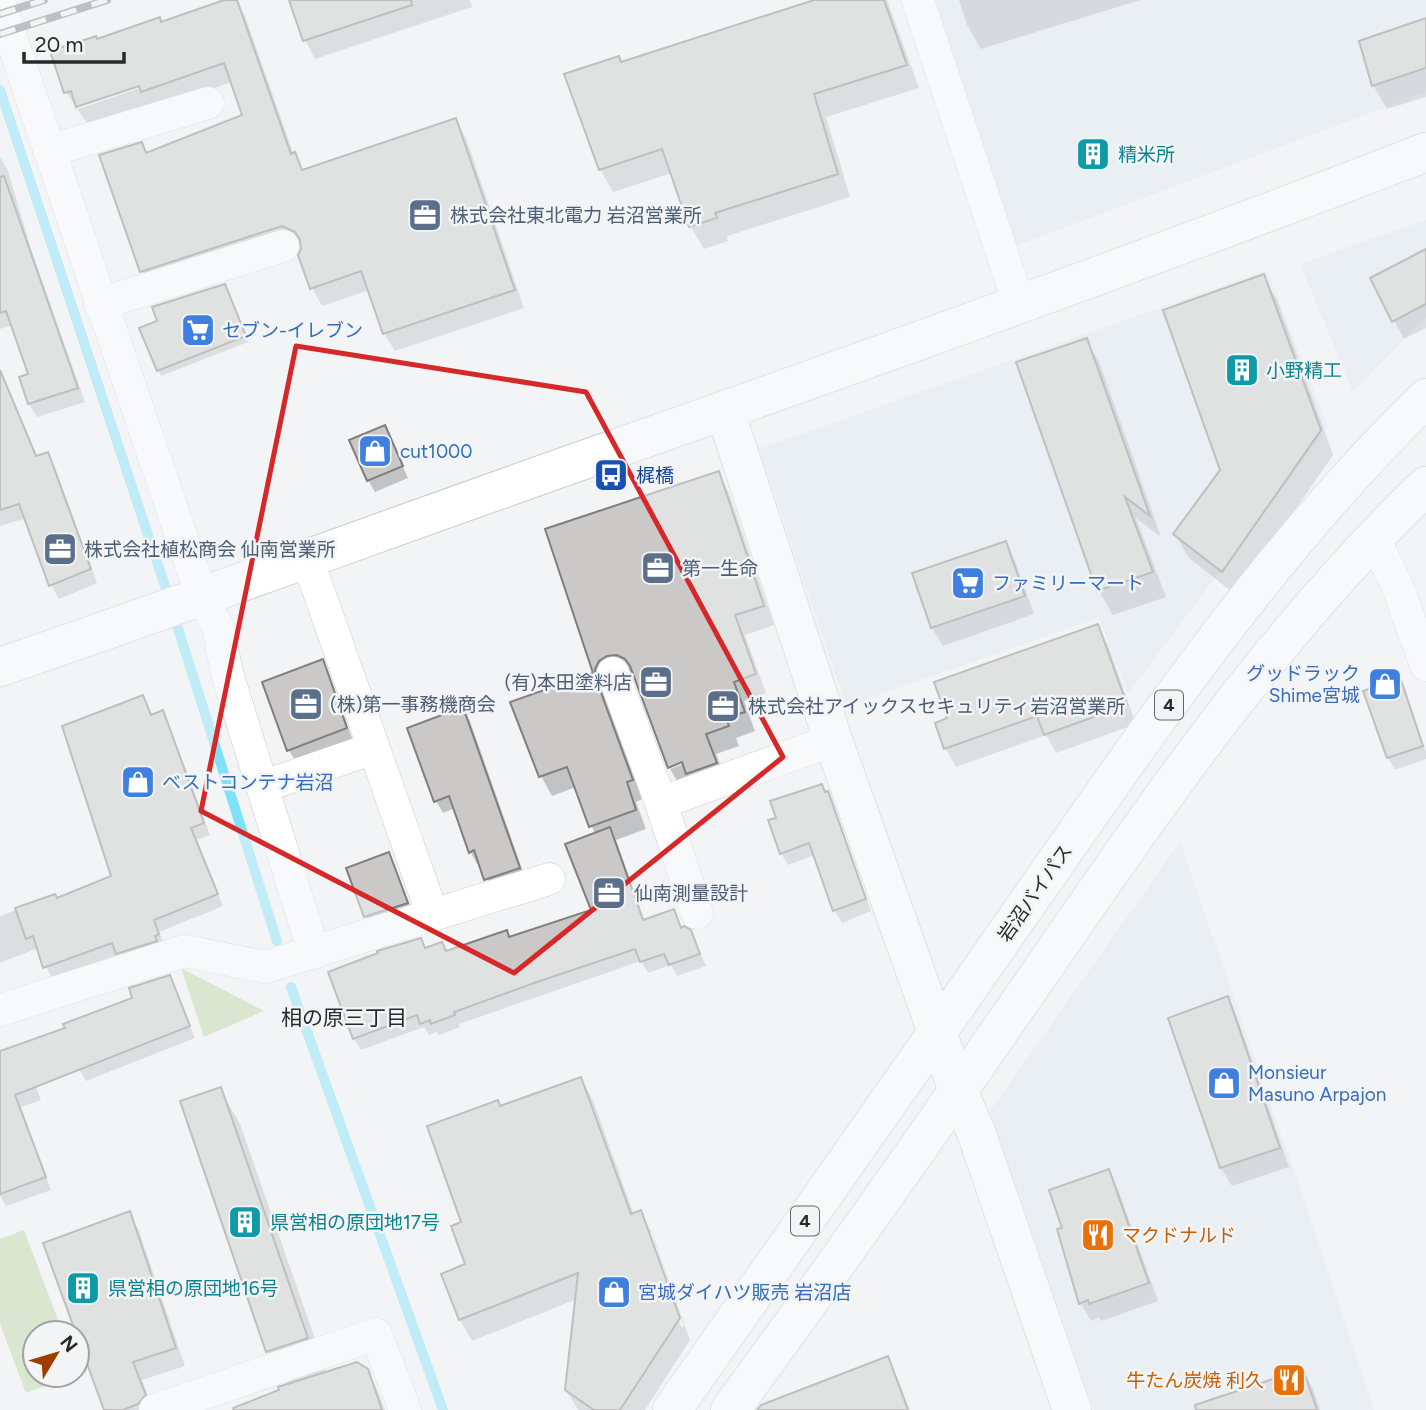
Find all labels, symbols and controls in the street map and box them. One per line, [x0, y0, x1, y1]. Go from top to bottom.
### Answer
scale bar [24, 21, 124, 65]
text: 20 m [35, 32, 83, 57]
building icon: 精米所 [1074, 135, 1112, 173]
place label: 精米所 [1118, 143, 1175, 166]
office icon: 株式会社東北電力 岩沼営業所 [406, 196, 444, 234]
place label: 株式会社東北電力 岩沼営業所 [450, 204, 702, 227]
supermarket icon: セブン-イレブン [179, 311, 217, 349]
place label: セブン-イレブン [222, 319, 363, 342]
building icon: 小野精工 [1223, 351, 1261, 389]
place label: 小野精工 [1266, 359, 1342, 382]
shop icon: cut1000 [356, 432, 394, 470]
place label: cut1000 [400, 440, 472, 463]
bus stop icon: 梶橋 [592, 456, 630, 494]
place label: 梶橋 [636, 464, 674, 487]
office icon: 株式会社植松商会 仙南営業所 [41, 530, 79, 568]
place label: 株式会社植松商会 仙南営業所 [84, 538, 336, 561]
office icon: 第一生命 [639, 549, 677, 587]
place label: 第一生命 [682, 557, 758, 580]
supermarket icon: ファミリーマート [949, 564, 987, 602]
place label: ファミリーマート [992, 572, 1144, 595]
place label: グッドラック Shime宮城 [1246, 662, 1360, 707]
office icon: (有)本田塗料店 [637, 663, 675, 701]
shop icon: グッドラック Shime宮城 [1366, 665, 1404, 703]
place label: (有)本田塗料店 [505, 671, 632, 694]
office icon: (株)第一事務機商会 [287, 685, 325, 723]
office icon: 株式会社アイックスセキュリティ岩沼営業所 [704, 687, 742, 725]
road number: 4 [1155, 690, 1183, 720]
place label: (株)第一事務機商会 [330, 693, 495, 716]
place label: 株式会社アイックスセキュリティ岩沼営業所 [748, 695, 1125, 718]
shop icon: ベストコンテナ岩沼 [119, 763, 157, 801]
place label: ベストコンテナ岩沼 [162, 771, 333, 794]
street label: 岩沼バイパス [993, 840, 1077, 946]
office icon: 仙南測量設計 [590, 874, 628, 912]
place label: 仙南測量設計 [634, 882, 748, 905]
district label: 相の原三丁目 [281, 1005, 407, 1030]
place label: Monsieur Masuno Arpajon [1248, 1061, 1386, 1106]
shop icon: Monsieur Masuno Arpajon [1205, 1064, 1243, 1102]
building icon: 県営相の原団地17号 [226, 1203, 264, 1241]
road number: 4 [791, 1206, 819, 1236]
place label: 県営相の原団地17号 [270, 1211, 440, 1234]
restaurant icon: マクドナルド [1079, 1216, 1117, 1254]
place label: マクドナルド [1122, 1224, 1236, 1247]
building icon: 県営相の原団地16号 [64, 1269, 102, 1307]
shop icon: 宮城ダイハツ販売 岩沼店 [595, 1273, 633, 1311]
place label: 県営相の原団地16号 [108, 1277, 279, 1300]
place label: 宮城ダイハツ販売 岩沼店 [638, 1281, 851, 1304]
north arrow [21, 1319, 91, 1389]
text: N [55, 1331, 83, 1357]
restaurant icon: 牛たん炭焼 利久 [1270, 1361, 1308, 1399]
place label: 牛たん炭焼 利久 [1126, 1369, 1264, 1392]

